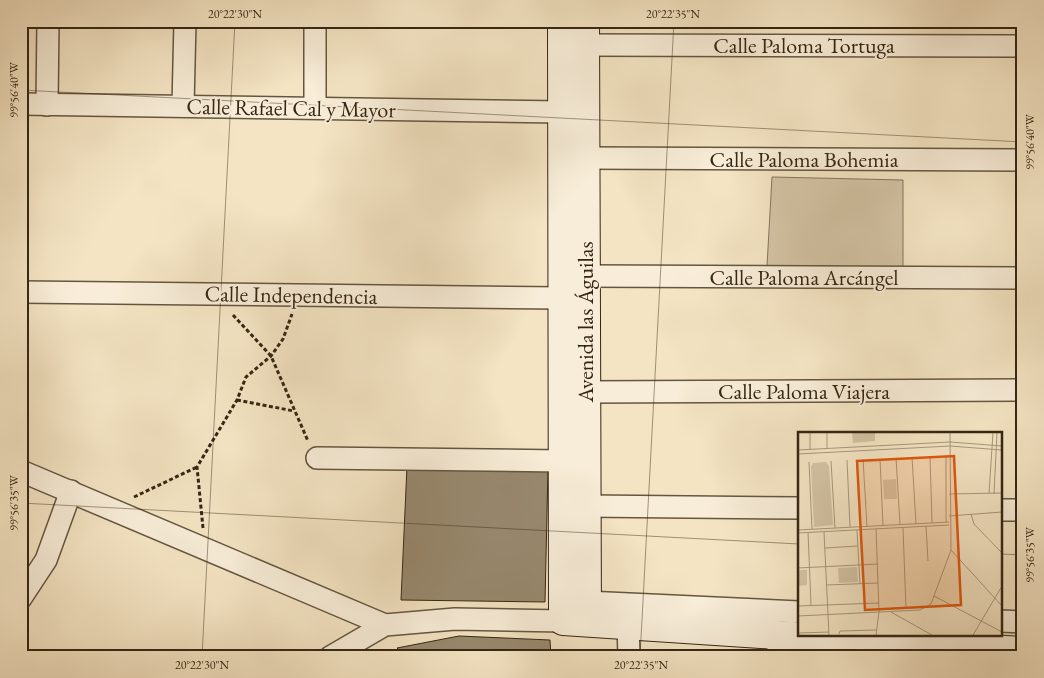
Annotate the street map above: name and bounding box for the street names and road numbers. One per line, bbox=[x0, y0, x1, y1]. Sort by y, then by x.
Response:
street label: Calle Paloma Tortuga bbox=[713, 31, 895, 60]
street label: Calle Rafael Cal y Mayor bbox=[186, 92, 397, 124]
street label: Calle Paloma Bohemia bbox=[710, 145, 899, 174]
street label: Avenida las Águilas bbox=[571, 241, 600, 404]
street label: Calle Paloma Arcángel bbox=[709, 263, 899, 292]
street label: Calle Independencia bbox=[204, 279, 378, 311]
street label: Calle Paloma Viajera bbox=[718, 377, 890, 406]

